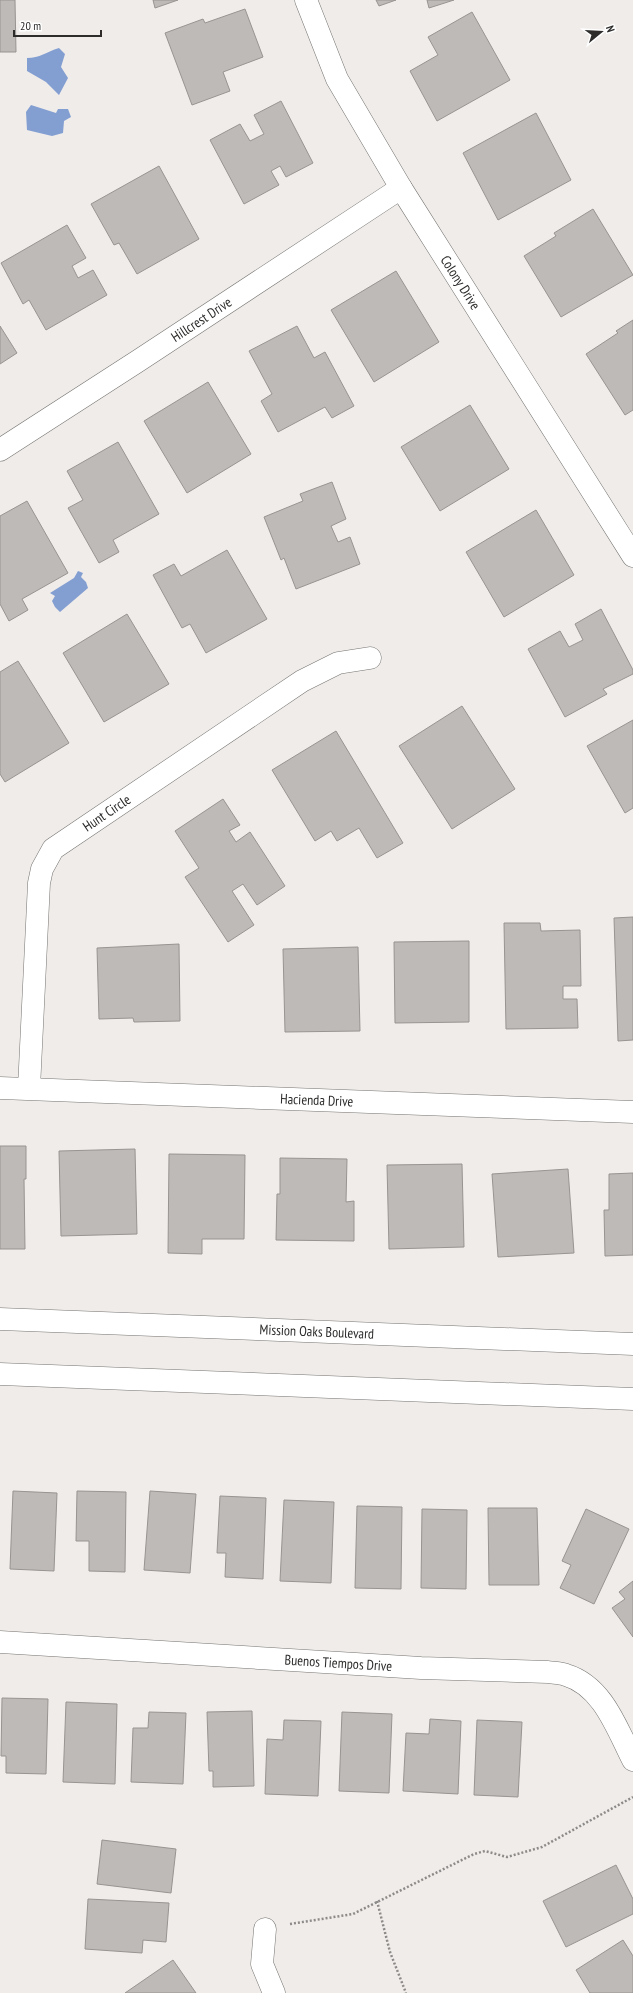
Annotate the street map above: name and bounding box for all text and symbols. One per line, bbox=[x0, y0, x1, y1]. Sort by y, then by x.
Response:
scale bar bbox=[14, 12, 101, 38]
north arrow bbox=[581, 12, 621, 52]
text: 20 m bbox=[20, 18, 41, 33]
text: N bbox=[603, 24, 618, 34]
street label: Colony Drive bbox=[437, 252, 485, 313]
street label: Hillcrest Drive bbox=[168, 293, 235, 346]
street label: Hunt Circle bbox=[79, 790, 134, 835]
street label: Hacienda Drive bbox=[280, 1090, 354, 1110]
street label: Mission Oaks Boulevard bbox=[259, 1320, 374, 1343]
street label: Buenos Tiempos Drive bbox=[284, 1651, 393, 1675]

